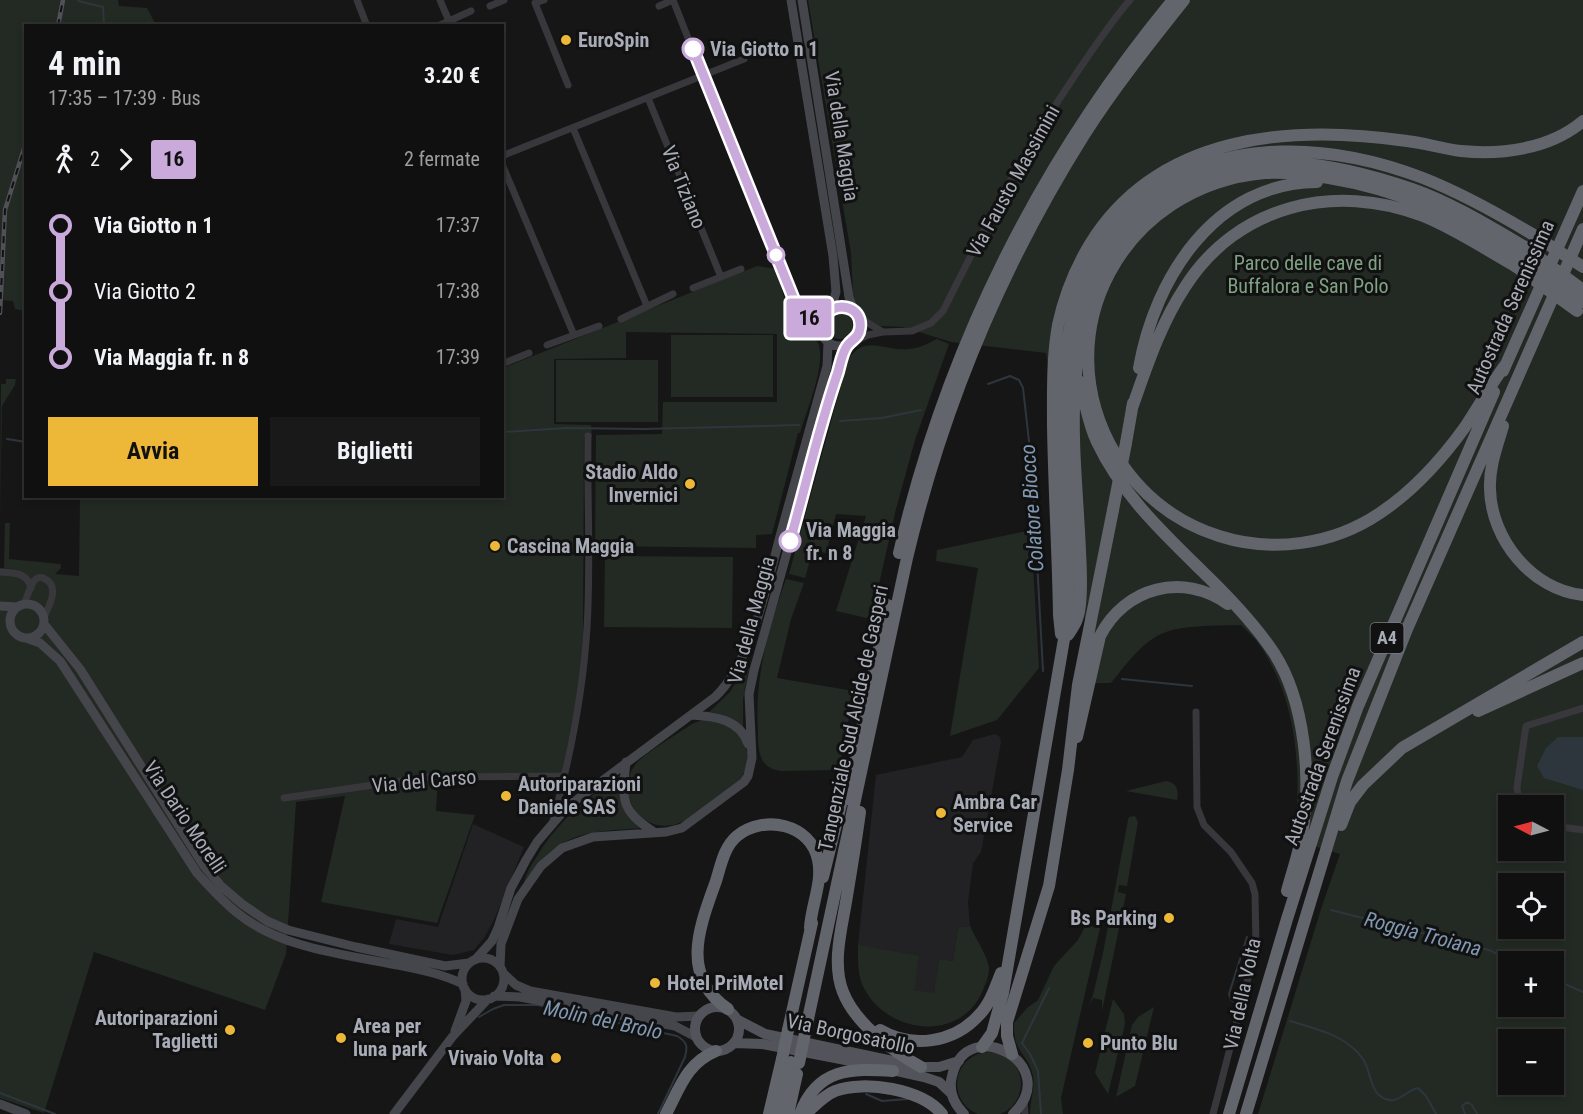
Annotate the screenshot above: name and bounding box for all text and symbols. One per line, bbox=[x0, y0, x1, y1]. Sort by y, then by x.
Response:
place label: EuroSpin bbox=[578, 28, 649, 52]
marker: EuroSpin bbox=[559, 33, 573, 47]
place label: Via Giotto n 1 bbox=[710, 37, 818, 61]
marker: Via Giotto n 1 bbox=[682, 38, 704, 60]
text: 4 min bbox=[48, 44, 121, 83]
text: 3.20 € bbox=[424, 63, 480, 88]
street label: Via della Maggia bbox=[820, 69, 864, 203]
text: 17:35 – 17:39 · Bus bbox=[48, 86, 201, 110]
street label: Via Fausto Massimini bbox=[961, 101, 1065, 261]
street label: Via Tiziano bbox=[657, 142, 711, 232]
icon: walk bbox=[48, 143, 81, 176]
icon: forward bbox=[109, 143, 142, 176]
text: 2 bbox=[90, 147, 100, 171]
text: 16 bbox=[163, 147, 184, 171]
text: 2 fermate bbox=[404, 147, 480, 171]
text: Via Giotto n 1 bbox=[94, 213, 213, 238]
text: 17:37 bbox=[436, 213, 480, 237]
street label: Autostrada Serenissima bbox=[1461, 216, 1559, 398]
unlabelled marker bbox=[767, 246, 785, 264]
park label: Parco delle cave di Buffalora e San Polo bbox=[1227, 251, 1389, 298]
text: Via Giotto 2 bbox=[94, 279, 196, 304]
text: 17:38 bbox=[436, 279, 480, 303]
line badge: 16 bbox=[782, 298, 836, 338]
text: 16 bbox=[798, 306, 820, 330]
text: Via Maggia fr. n 8 bbox=[94, 345, 249, 370]
text: 17:39 bbox=[436, 345, 480, 369]
button: Avvia bbox=[48, 417, 258, 486]
button: Biglietti bbox=[270, 417, 480, 486]
water label: Colatore Biocco bbox=[1016, 443, 1048, 573]
place label: Stadio Aldo Invernici bbox=[585, 460, 678, 507]
marker: Stadio Aldo Invernici bbox=[683, 477, 697, 491]
place label: Via Maggia fr. n 8 bbox=[806, 518, 896, 565]
marker: Via Maggia fr. n 8 bbox=[779, 530, 801, 552]
place label: Cascina Maggia bbox=[507, 534, 634, 558]
marker: Cascina Maggia bbox=[488, 539, 502, 553]
street label: Via della Maggia bbox=[722, 554, 780, 686]
street label: Tangenziale Sud Alcide de Gasperi bbox=[813, 583, 893, 853]
road number: A4 bbox=[1370, 623, 1404, 653]
street label: Autostrada Serenissima bbox=[1279, 664, 1365, 848]
street label: Via Dario Morelli bbox=[139, 756, 231, 878]
street label: Via del Carso bbox=[371, 764, 477, 798]
place label: Autoriparazioni Daniele SAS bbox=[518, 772, 641, 819]
marker: Autoriparazioni Daniele SAS bbox=[499, 789, 513, 803]
place label: Ambra Car Service bbox=[953, 790, 1037, 837]
north arrow bbox=[1498, 795, 1564, 861]
map controls bbox=[1498, 795, 1564, 1095]
marker: Ambra Car Service bbox=[934, 806, 948, 820]
button: locate bbox=[1498, 873, 1564, 939]
place label: Bs Parking bbox=[1070, 906, 1157, 930]
water label: Roggia Troiana bbox=[1362, 907, 1484, 961]
marker: Bs Parking bbox=[1162, 911, 1176, 925]
street label: Via della Volta bbox=[1218, 936, 1266, 1052]
button: + bbox=[1498, 951, 1564, 1017]
place label: Hotel PriMotel bbox=[667, 971, 783, 995]
marker: Hotel PriMotel bbox=[648, 976, 662, 990]
water label: Molin del Brolo bbox=[541, 996, 665, 1044]
place label: Autoriparazioni Taglietti bbox=[95, 1006, 218, 1053]
street label: Via Borgosatollo bbox=[785, 1009, 917, 1059]
place label: Area per luna park bbox=[353, 1014, 428, 1061]
marker: Autoriparazioni Taglietti bbox=[223, 1023, 237, 1037]
button: − bbox=[1498, 1029, 1564, 1095]
marker: Area per luna park bbox=[334, 1031, 348, 1045]
place label: Punto Blu bbox=[1100, 1031, 1178, 1055]
marker: Punto Blu bbox=[1081, 1036, 1095, 1050]
place label: Vivaio Volta bbox=[448, 1046, 544, 1070]
marker: Vivaio Volta bbox=[549, 1051, 563, 1065]

